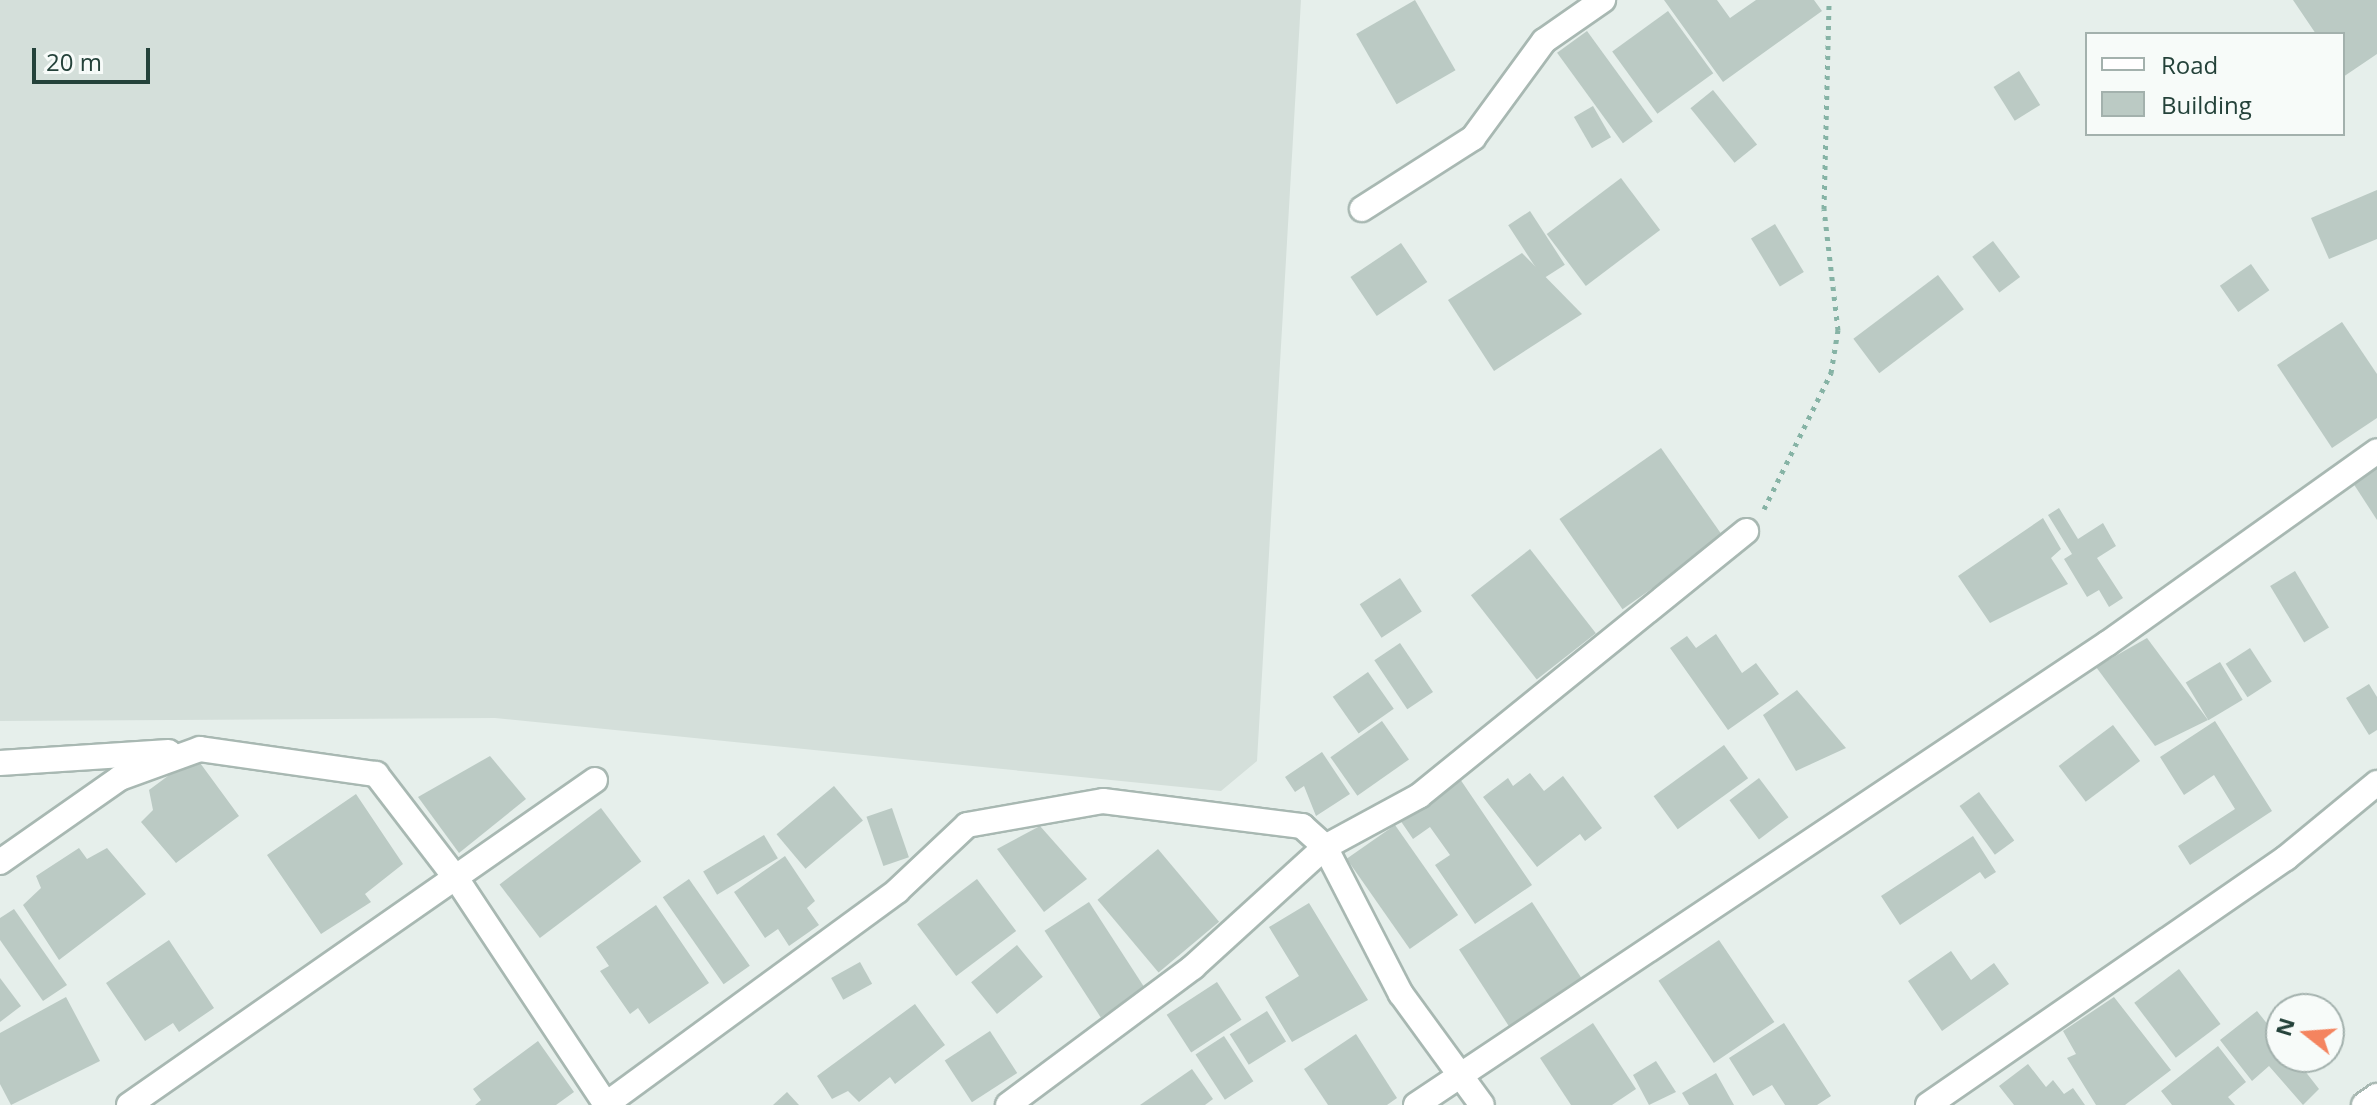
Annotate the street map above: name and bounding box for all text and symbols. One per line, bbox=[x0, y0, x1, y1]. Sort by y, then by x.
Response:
scale bar bbox=[36, 32, 154, 82]
legend bbox=[2085, 32, 2345, 136]
text: 20 m bbox=[46, 45, 102, 78]
text: Road bbox=[2161, 48, 2218, 81]
text: Building bbox=[2161, 88, 2252, 121]
north arrow bbox=[2265, 993, 2345, 1073]
text: N bbox=[2267, 1014, 2301, 1040]

